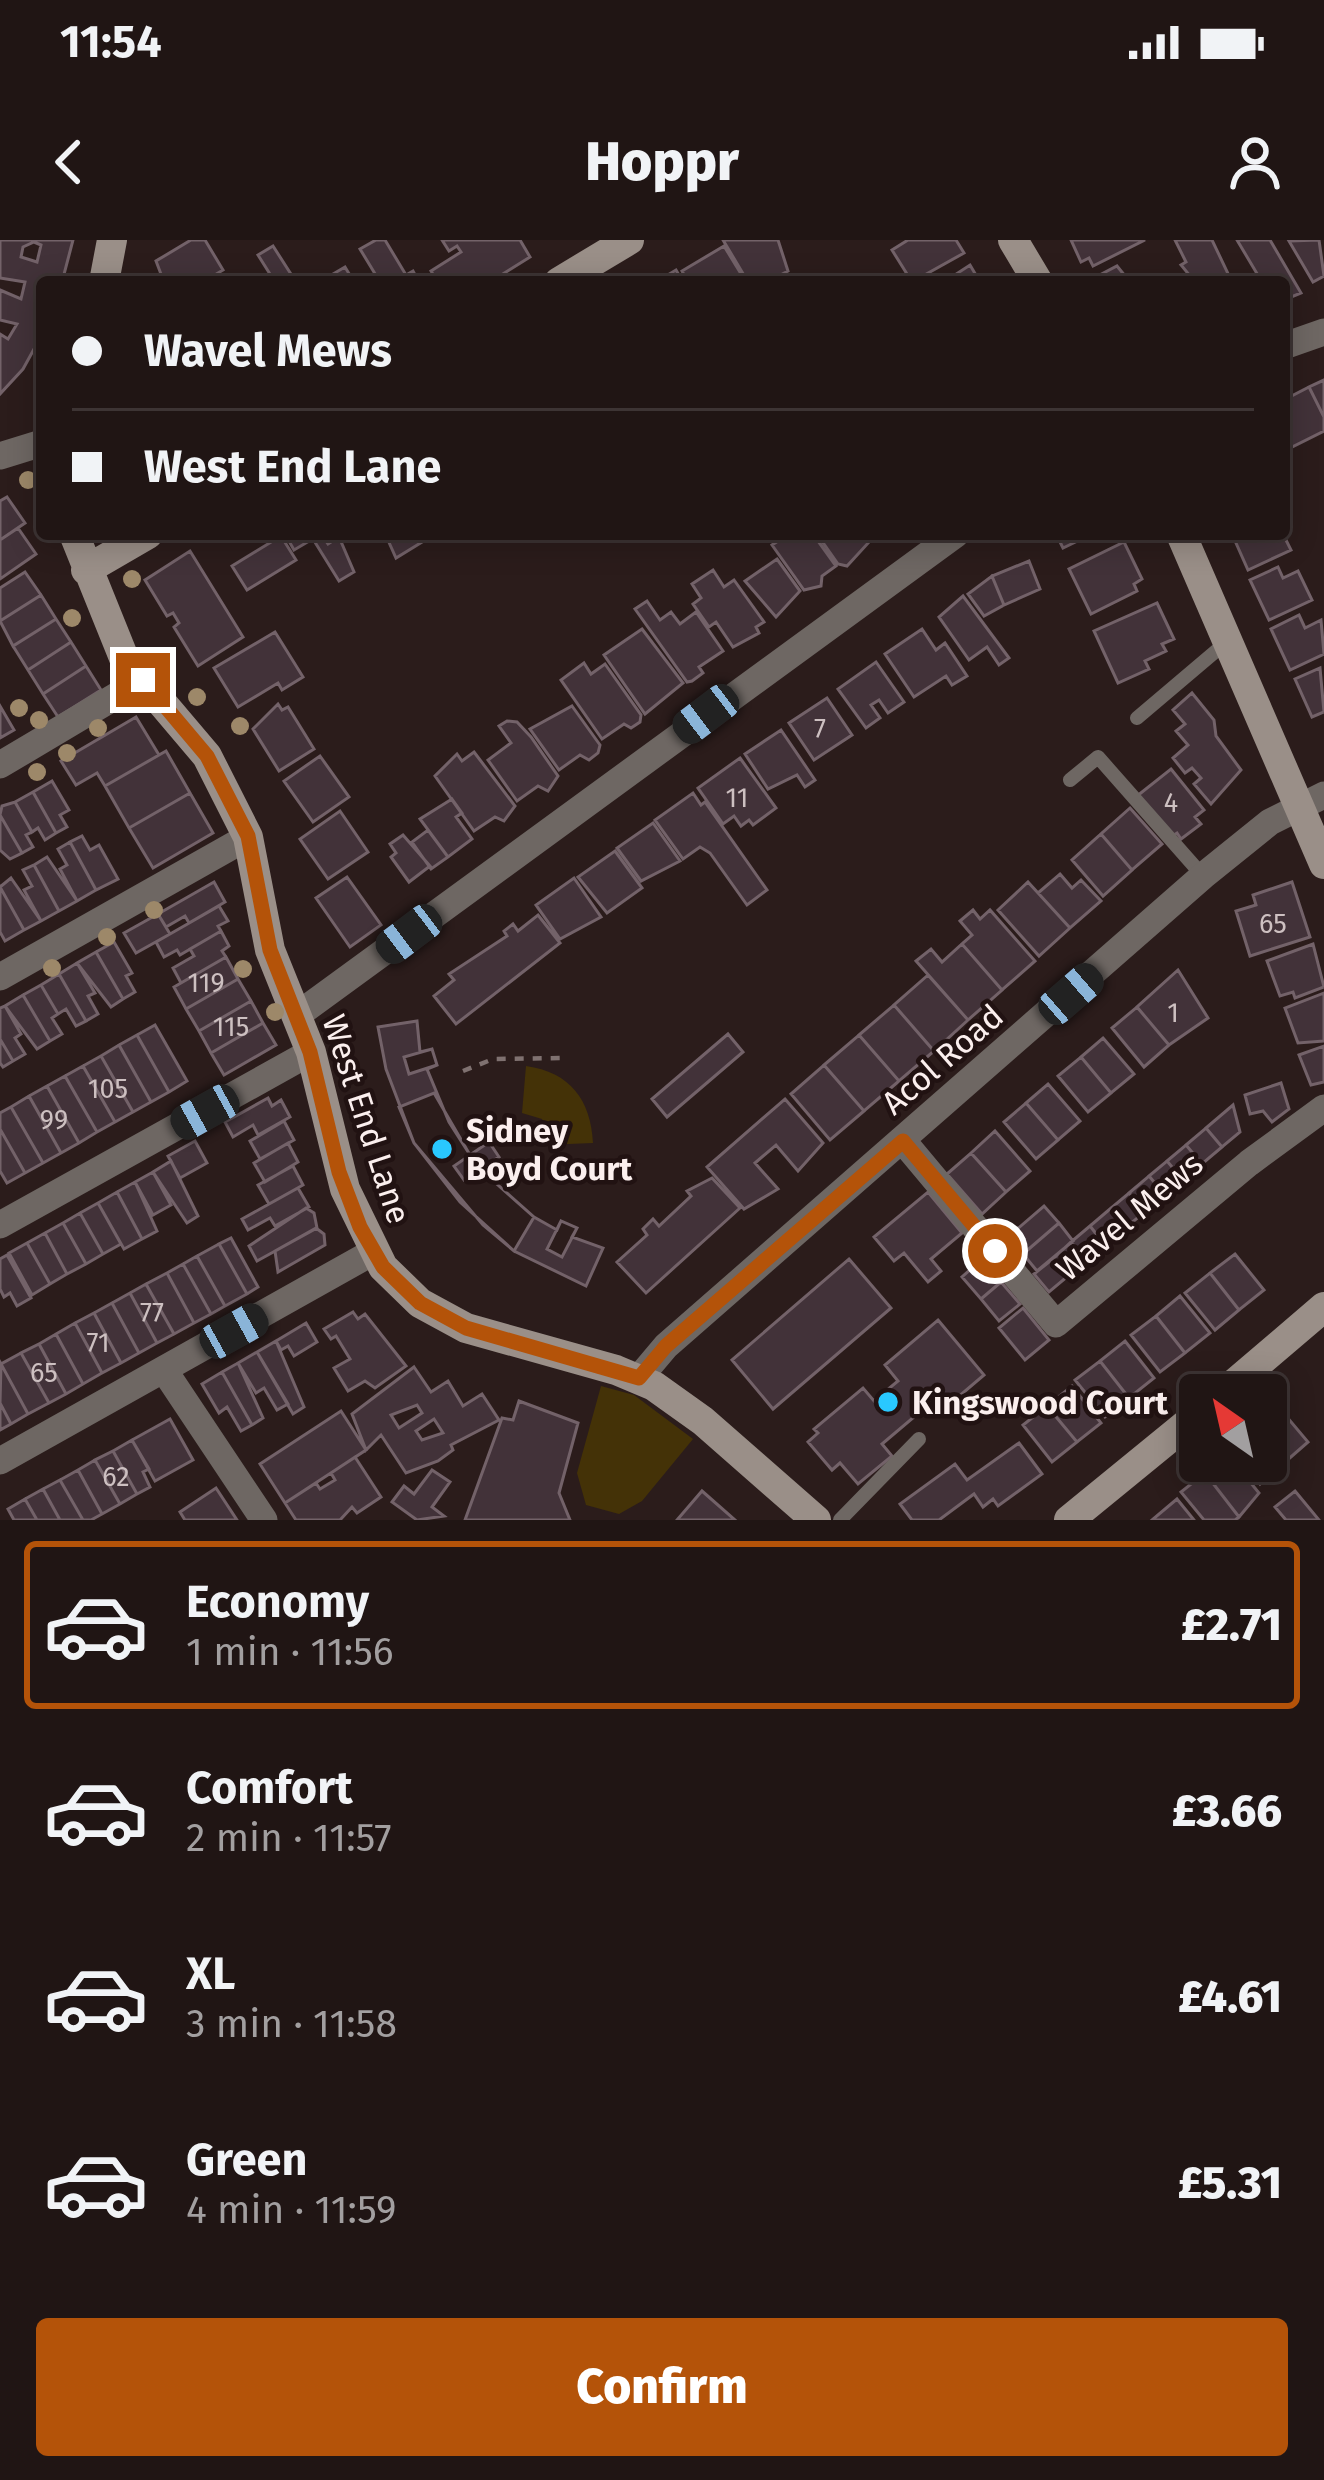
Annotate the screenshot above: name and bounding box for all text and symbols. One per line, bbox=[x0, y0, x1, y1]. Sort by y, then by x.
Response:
text: 11:54 bbox=[60, 15, 162, 69]
icon: back bbox=[36, 129, 102, 195]
icon: person bbox=[1222, 129, 1288, 195]
text: Hoppr bbox=[585, 130, 739, 194]
text: Wavel Mews bbox=[144, 324, 392, 378]
text: West End Lane bbox=[144, 440, 441, 494]
route end bbox=[116, 653, 170, 707]
car bbox=[666, 678, 746, 750]
house number: 7 bbox=[814, 713, 826, 745]
house number: 11 bbox=[725, 782, 749, 814]
house number: 4 bbox=[1164, 787, 1178, 819]
car bbox=[369, 898, 449, 970]
house number: 65 bbox=[1259, 908, 1287, 940]
car bbox=[1032, 957, 1110, 1031]
house number: 119 bbox=[187, 967, 225, 999]
street label: Acol Road bbox=[874, 996, 1012, 1123]
house number: 1 bbox=[1167, 997, 1179, 1029]
street label: West End Lane bbox=[313, 1010, 419, 1229]
house number: 115 bbox=[213, 1011, 249, 1043]
house number: 105 bbox=[88, 1073, 128, 1105]
car bbox=[165, 1079, 245, 1145]
house number: 99 bbox=[40, 1104, 68, 1136]
place label: Sidney Boyd Court bbox=[466, 1111, 634, 1189]
marker: Sidney Boyd Court bbox=[429, 1136, 455, 1162]
street label: Wavel Mews bbox=[1048, 1144, 1211, 1290]
route start bbox=[968, 1224, 1022, 1278]
house number: 77 bbox=[140, 1297, 164, 1329]
car bbox=[194, 1298, 274, 1364]
house number: 71 bbox=[86, 1327, 110, 1359]
house number: 65 bbox=[30, 1357, 58, 1389]
north arrow bbox=[1179, 1374, 1287, 1482]
map controls bbox=[1179, 1374, 1287, 1482]
place label: Kingswood Court bbox=[912, 1383, 1169, 1423]
marker: Kingswood Court bbox=[875, 1389, 901, 1415]
house number: 62 bbox=[102, 1461, 130, 1493]
icon: car bbox=[42, 1571, 150, 1679]
text: Economy bbox=[186, 1575, 369, 1629]
text: £2.71 bbox=[1181, 1598, 1282, 1652]
text: 1 min · 11:56 bbox=[186, 1629, 394, 1675]
icon: car bbox=[42, 1757, 150, 1865]
text: Comfort bbox=[186, 1761, 353, 1815]
text: £3.66 bbox=[1172, 1784, 1282, 1838]
text: 2 min · 11:57 bbox=[186, 1815, 392, 1861]
icon: car bbox=[42, 1943, 150, 2051]
text: XL bbox=[186, 1947, 235, 2001]
text: £4.61 bbox=[1178, 1970, 1282, 2024]
text: 3 min · 11:58 bbox=[186, 2001, 397, 2047]
icon: car bbox=[42, 2129, 150, 2237]
text: Green bbox=[186, 2133, 307, 2187]
text: £5.31 bbox=[1178, 2156, 1282, 2210]
text: 4 min · 11:59 bbox=[186, 2187, 397, 2233]
button: Confirm bbox=[36, 2318, 1288, 2456]

